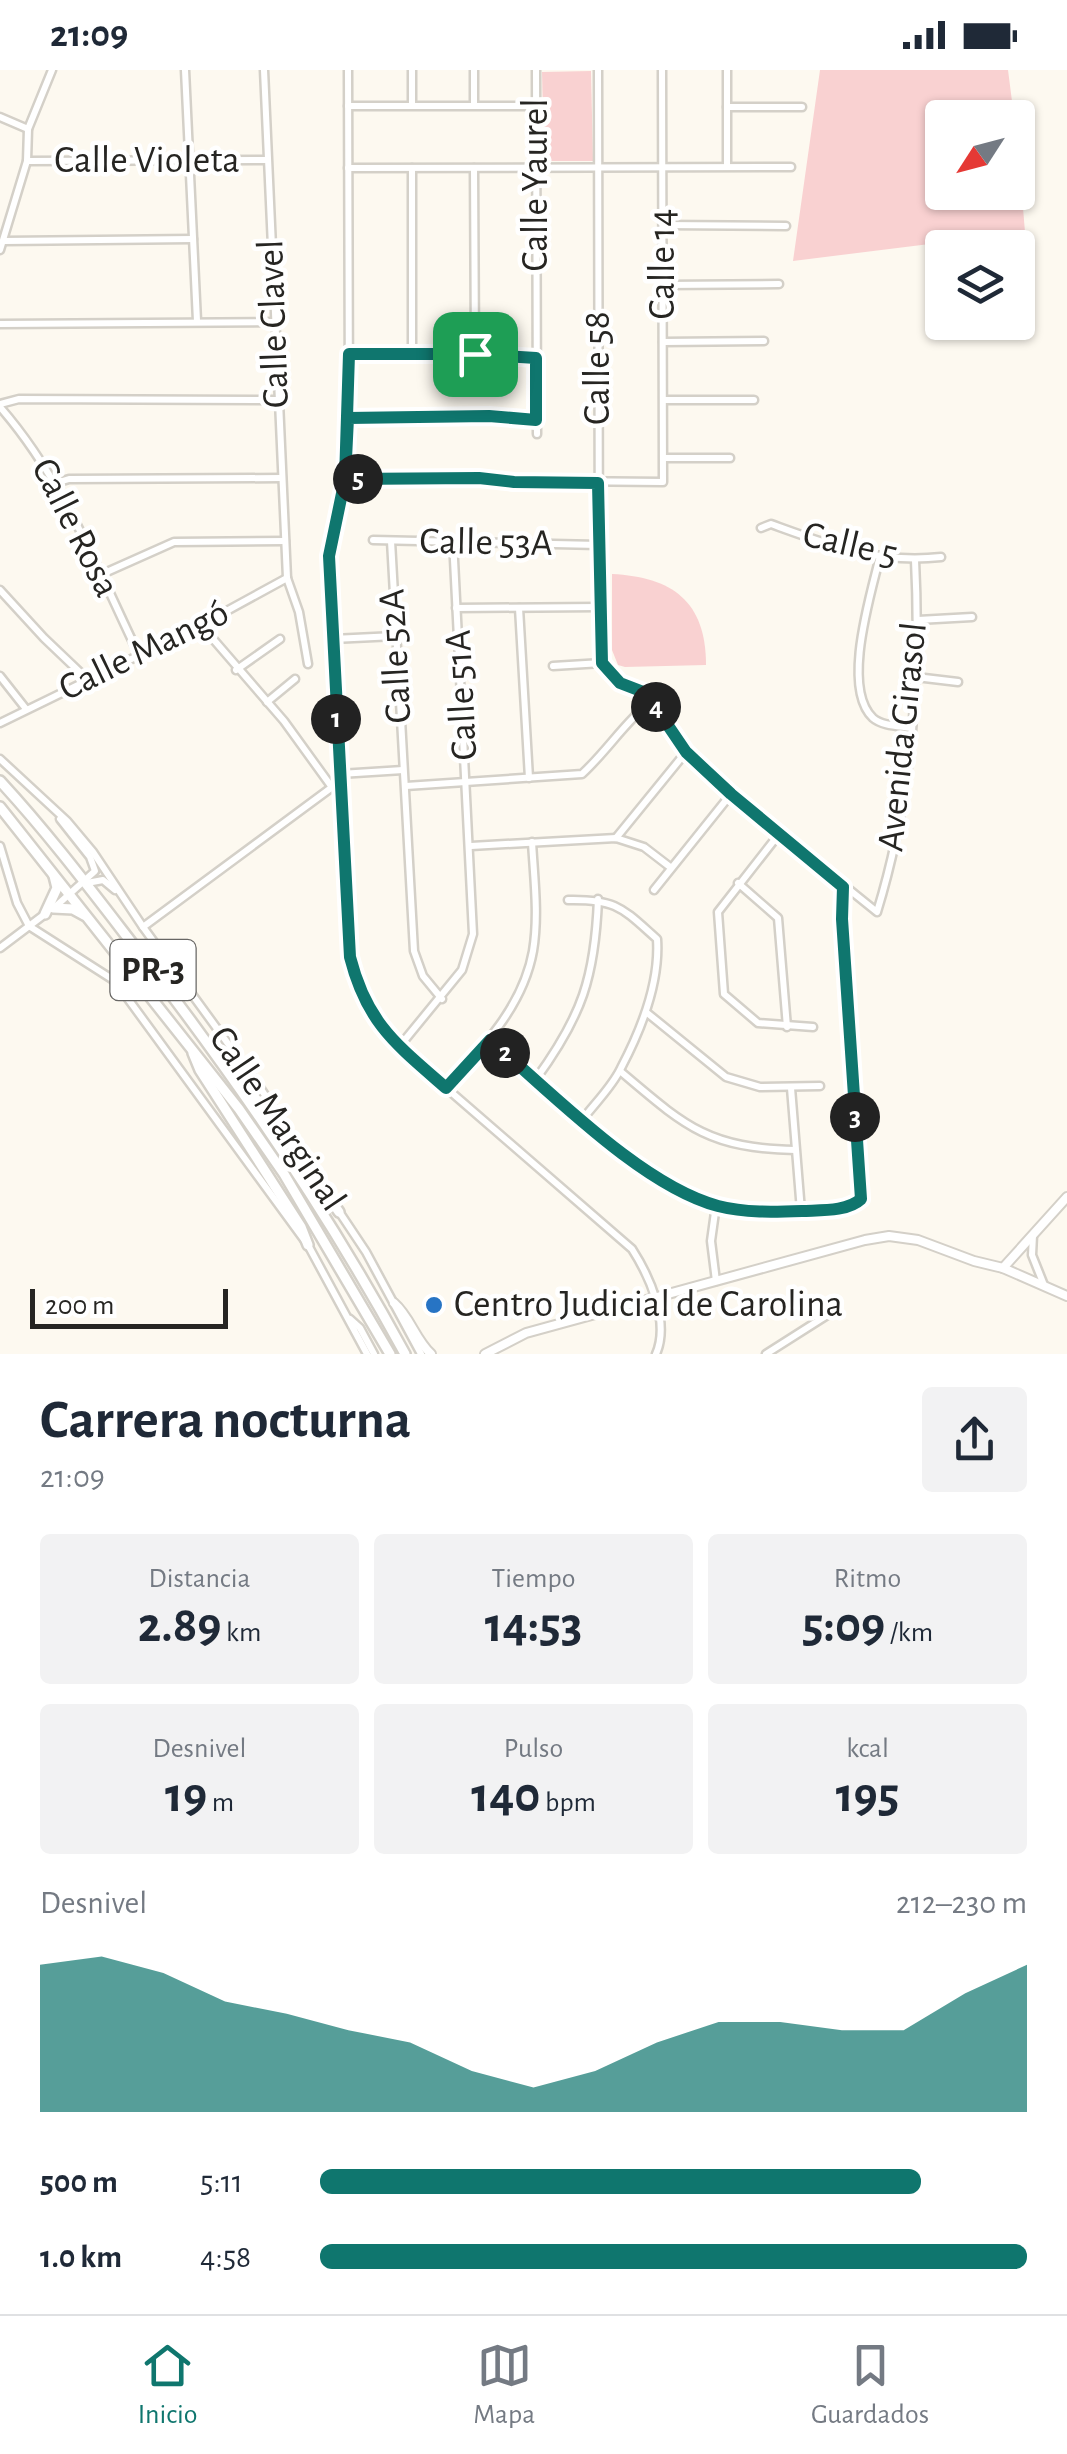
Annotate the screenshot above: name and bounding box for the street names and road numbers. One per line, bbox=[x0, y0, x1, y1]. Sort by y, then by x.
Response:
street label: Calle Yaurel bbox=[517, 98, 555, 272]
street label: Calle Violeta bbox=[54, 142, 240, 180]
street label: Calle 14 bbox=[644, 208, 682, 320]
street label: Calle Clavel bbox=[252, 239, 296, 409]
street label: Calle 58 bbox=[579, 311, 617, 425]
street label: Calle Rosa bbox=[24, 453, 126, 603]
street label: Calle 5 bbox=[799, 516, 901, 574]
street label: Calle 53A bbox=[419, 523, 553, 563]
street label: Calle 52A bbox=[373, 588, 419, 724]
street label: Calle Mangó bbox=[53, 594, 235, 708]
street label: Avenida Girasol bbox=[872, 621, 934, 853]
street label: Calle 51A bbox=[440, 629, 484, 761]
road number: PR-3 bbox=[110, 940, 196, 1000]
street label: Calle Marginal bbox=[202, 1020, 352, 1218]

